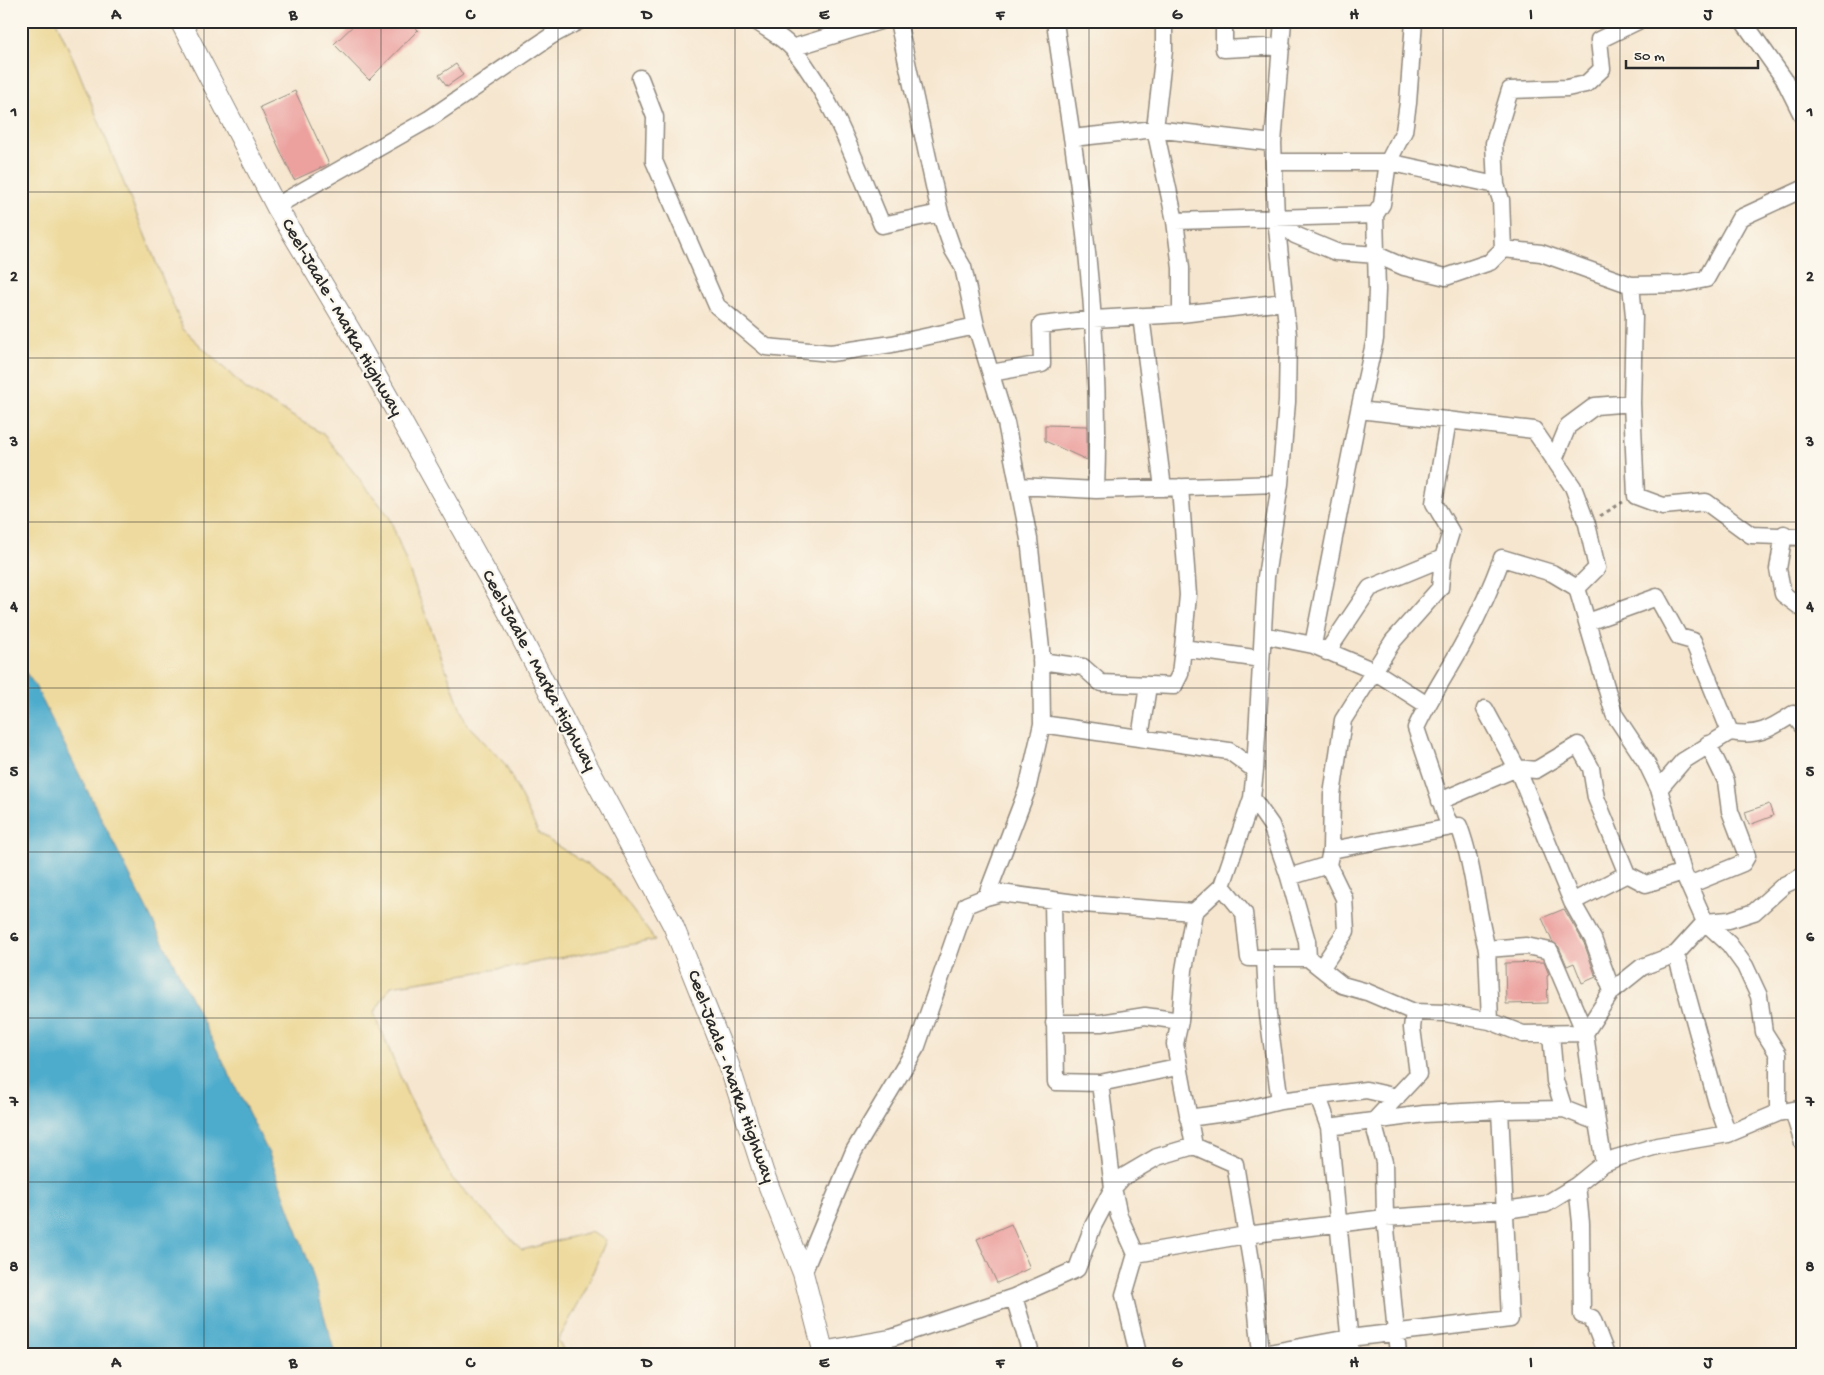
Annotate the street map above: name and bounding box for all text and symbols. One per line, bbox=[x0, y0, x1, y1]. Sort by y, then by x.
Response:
text: A bbox=[110, 7, 122, 26]
text: B bbox=[288, 7, 298, 26]
text: C bbox=[465, 7, 476, 26]
text: D bbox=[640, 7, 653, 26]
text: E bbox=[819, 7, 830, 26]
text: F bbox=[995, 7, 1006, 26]
text: G bbox=[1172, 7, 1183, 26]
text: H bbox=[1349, 7, 1359, 26]
text: I bbox=[1529, 7, 1533, 26]
text: J bbox=[1703, 7, 1714, 26]
scale bar bbox=[1626, 38, 1759, 70]
text: 50 m bbox=[1634, 48, 1665, 66]
text: 1 bbox=[10, 104, 17, 123]
text: 1 bbox=[1806, 104, 1813, 123]
street label: Ceel-Jaale - Marka Highway bbox=[275, 215, 407, 422]
text: 2 bbox=[10, 269, 18, 288]
text: 2 bbox=[1806, 269, 1814, 288]
text: 3 bbox=[9, 434, 18, 453]
text: 3 bbox=[1805, 434, 1814, 453]
street label: Ceel-Jaale - Marka Highway bbox=[475, 566, 601, 776]
text: 4 bbox=[9, 599, 18, 618]
text: 4 bbox=[1805, 599, 1814, 618]
text: 5 bbox=[10, 764, 19, 783]
text: 5 bbox=[1806, 764, 1815, 783]
text: 6 bbox=[10, 929, 19, 948]
text: 6 bbox=[1806, 929, 1815, 948]
street label: Ceel-Jaale - Marka Highway bbox=[681, 967, 779, 1187]
text: 7 bbox=[9, 1094, 19, 1113]
text: 7 bbox=[1805, 1094, 1815, 1113]
text: 8 bbox=[10, 1259, 19, 1278]
text: 8 bbox=[1806, 1259, 1815, 1278]
text: A bbox=[110, 1355, 122, 1374]
text: B bbox=[288, 1355, 298, 1374]
text: C bbox=[465, 1355, 476, 1374]
text: D bbox=[640, 1355, 653, 1374]
text: E bbox=[819, 1355, 830, 1374]
text: F bbox=[995, 1355, 1006, 1374]
text: G bbox=[1172, 1355, 1183, 1374]
text: H bbox=[1349, 1355, 1359, 1374]
text: I bbox=[1529, 1355, 1533, 1374]
text: J bbox=[1703, 1355, 1714, 1374]

